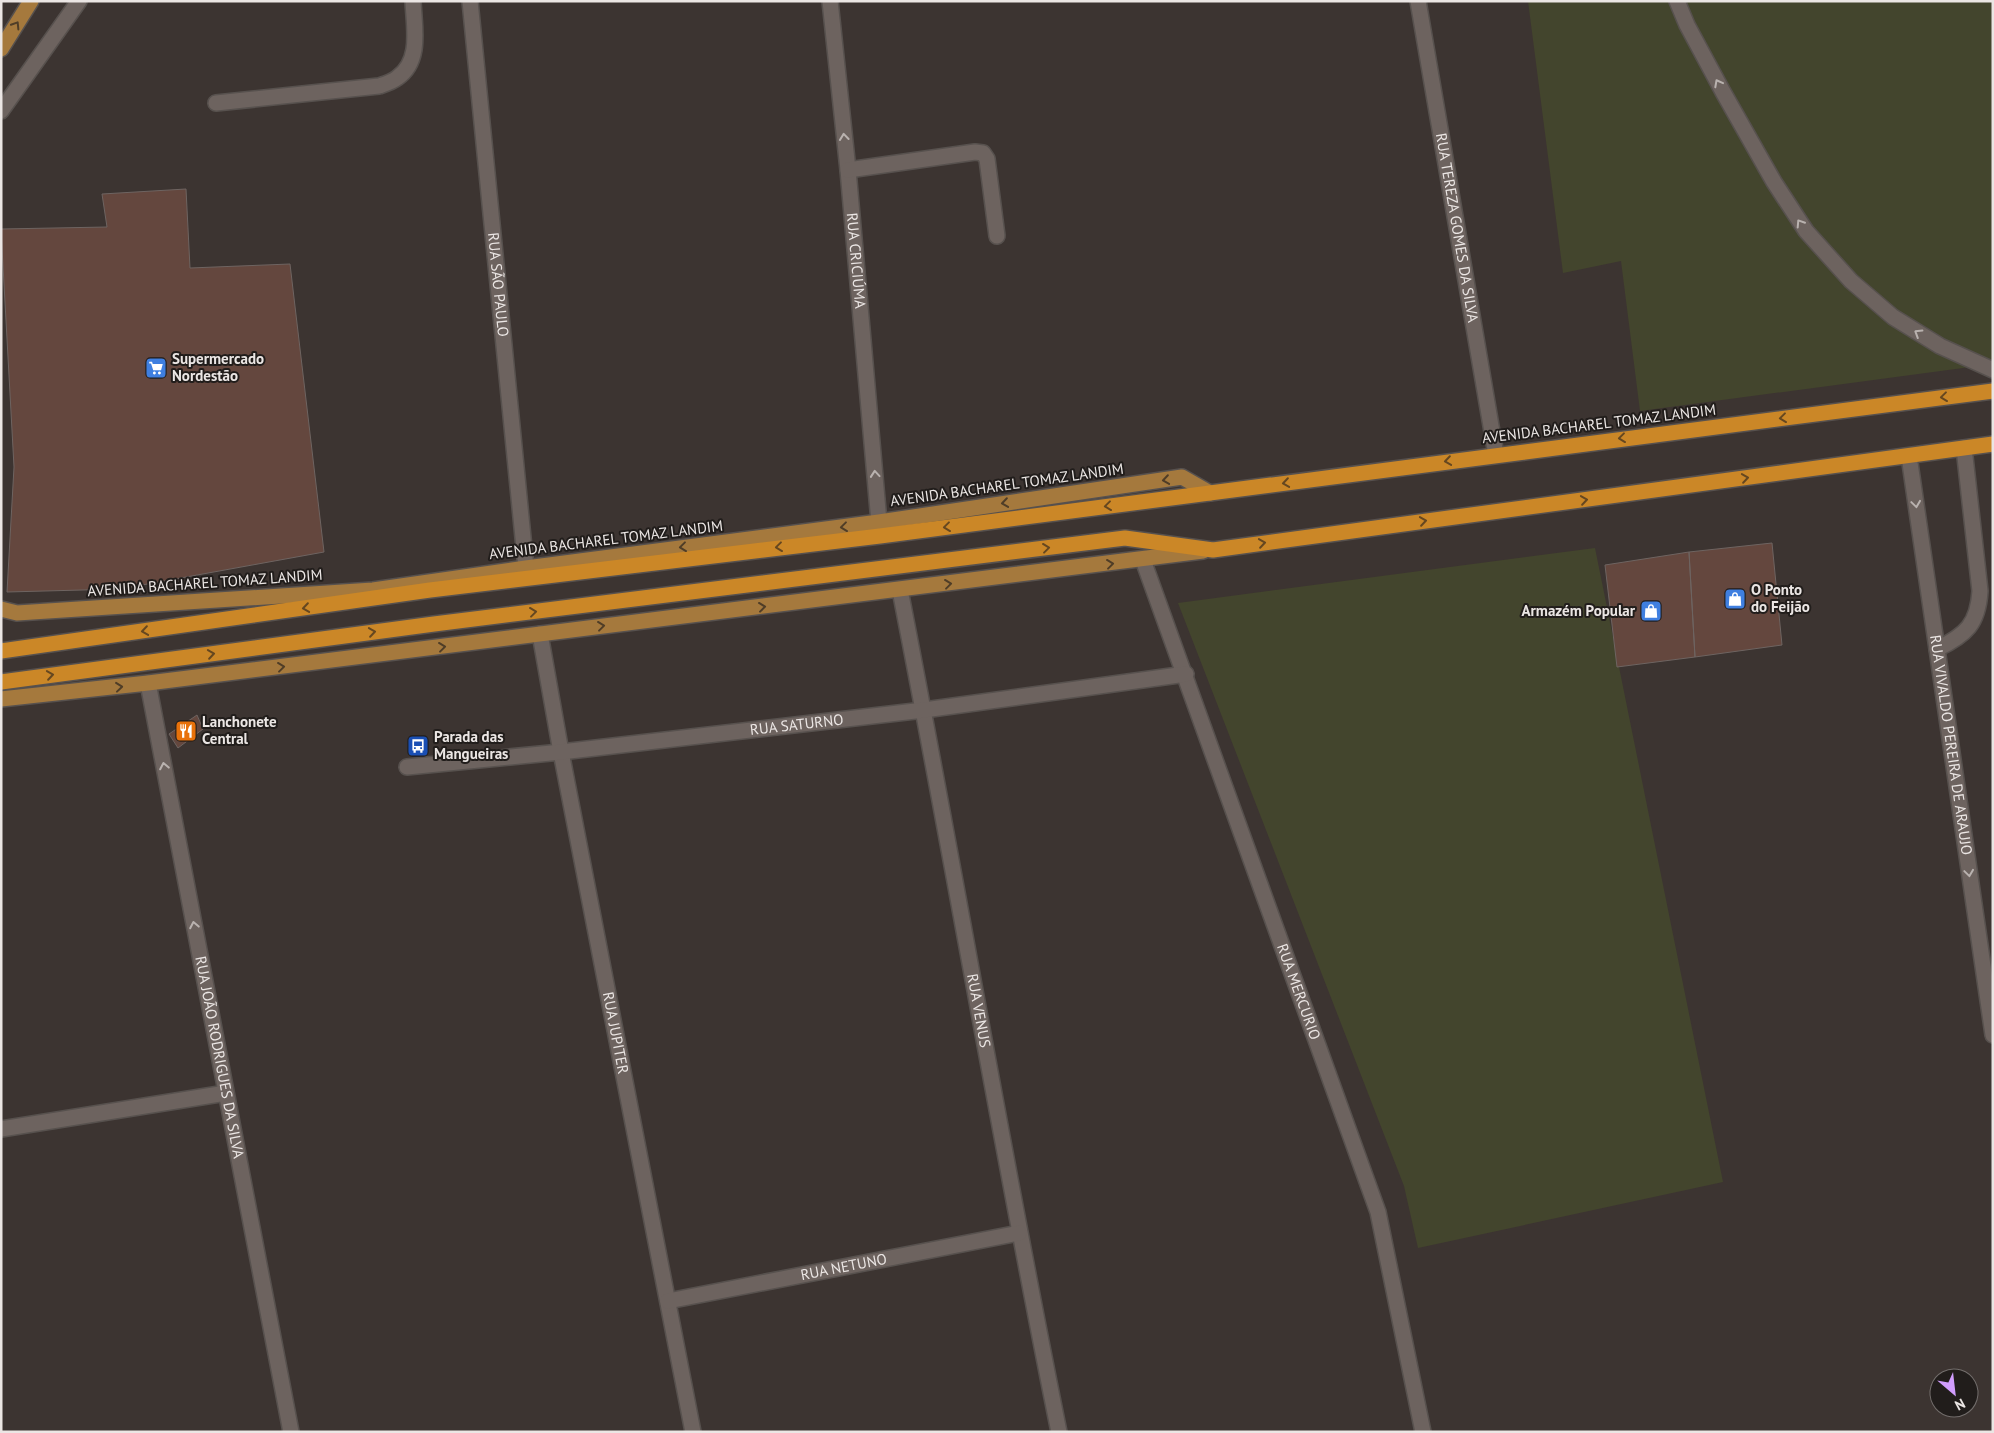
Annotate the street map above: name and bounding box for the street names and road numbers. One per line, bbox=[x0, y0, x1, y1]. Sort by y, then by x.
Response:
street label: RUA TEREZA GOMES DA SILVA bbox=[1432, 131, 1483, 324]
street label: RUA CRICIÚMA bbox=[843, 212, 870, 310]
street label: RUA SÃO PAULO bbox=[484, 232, 513, 338]
street label: AVENIDA BACHAREL TOMAZ LANDIM bbox=[1481, 400, 1717, 447]
street label: AVENIDA BACHAREL TOMAZ LANDIM bbox=[889, 459, 1125, 510]
street label: AVENIDA BACHAREL TOMAZ LANDIM bbox=[488, 516, 724, 563]
street label: AVENIDA BACHAREL TOMAZ LANDIM bbox=[87, 565, 323, 600]
street label: RUA VIVALDO PEREIRA DE ARAUJO bbox=[1926, 634, 1977, 856]
street label: RUA SATURNO bbox=[749, 709, 844, 739]
street label: RUA MERCURIO bbox=[1273, 941, 1325, 1042]
street label: RUA JOÃO RODRIGUES DA SILVA bbox=[191, 955, 249, 1160]
street label: RUA VENUS bbox=[963, 972, 995, 1049]
street label: RUA JUPITER bbox=[599, 990, 633, 1075]
street label: RUA NETUNO bbox=[799, 1249, 888, 1284]

